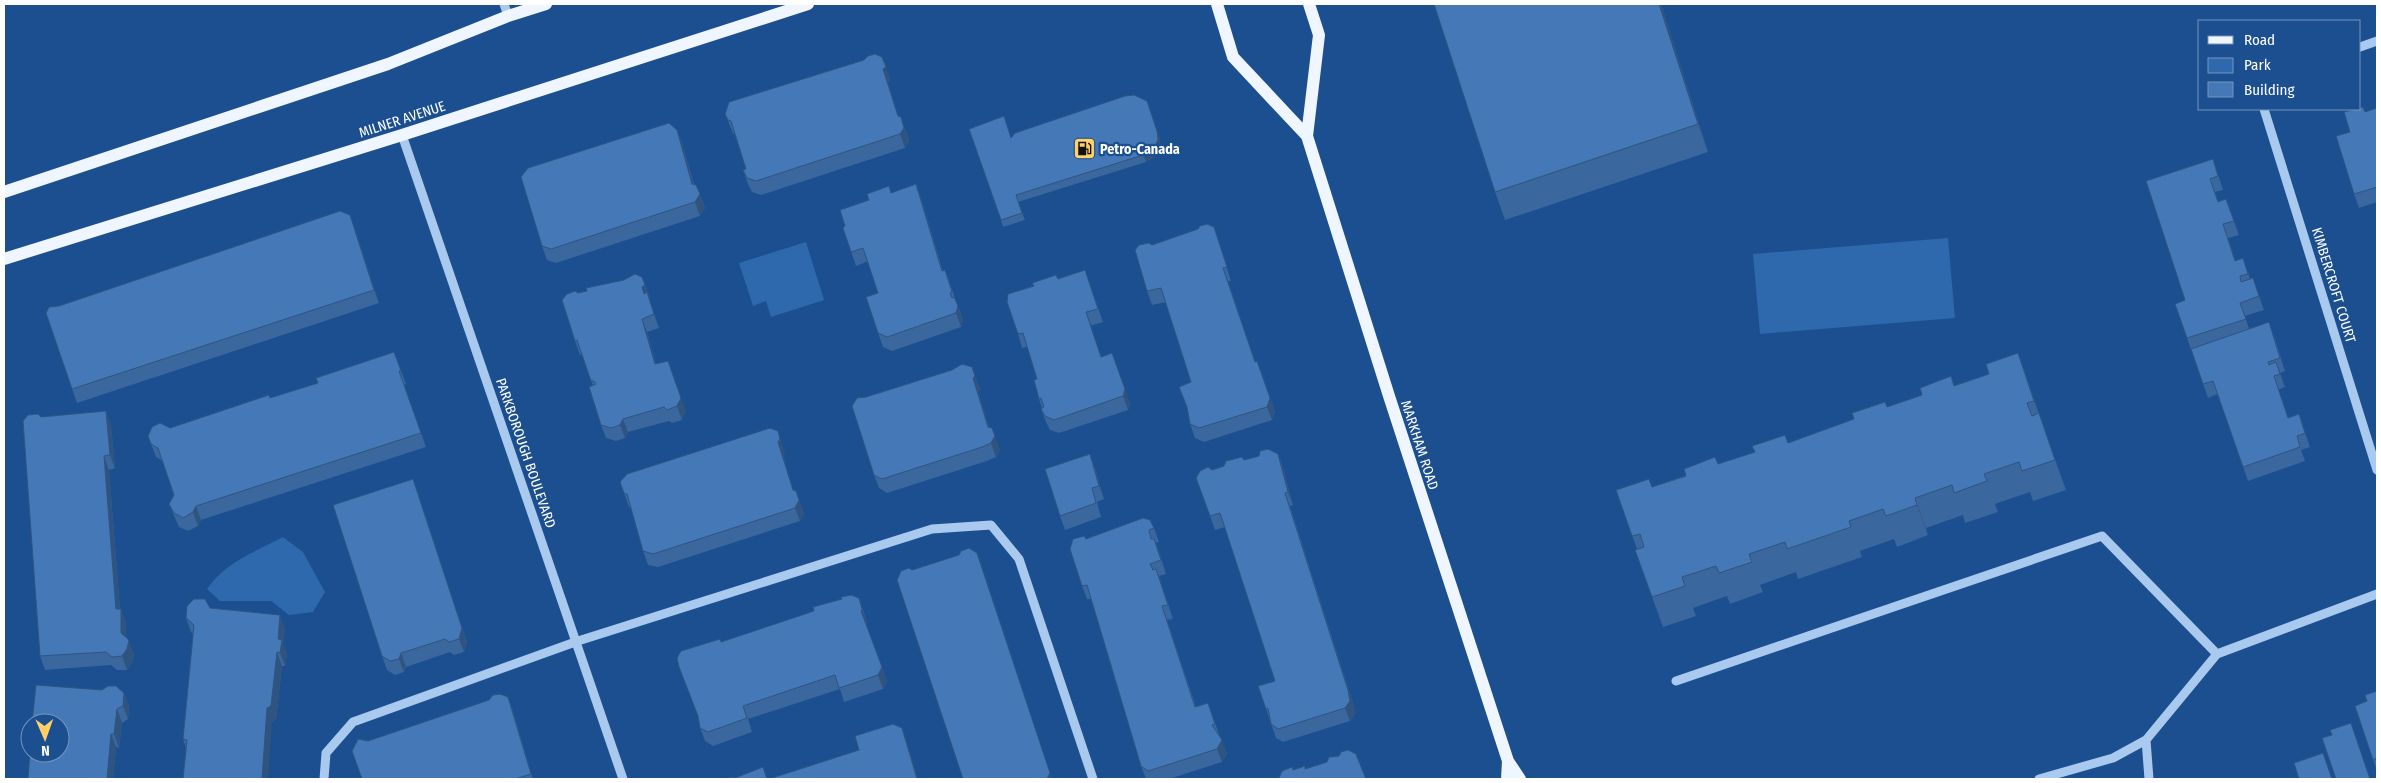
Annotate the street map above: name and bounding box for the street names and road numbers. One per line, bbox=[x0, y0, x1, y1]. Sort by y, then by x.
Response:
street label: MILNER AVENUE bbox=[357, 97, 448, 141]
street label: KIMBERCROFT COURT bbox=[2308, 225, 2359, 345]
street label: PARKBOROUGH BOULEVARD bbox=[492, 376, 559, 530]
street label: MARKHAM ROAD bbox=[1397, 398, 1442, 492]

